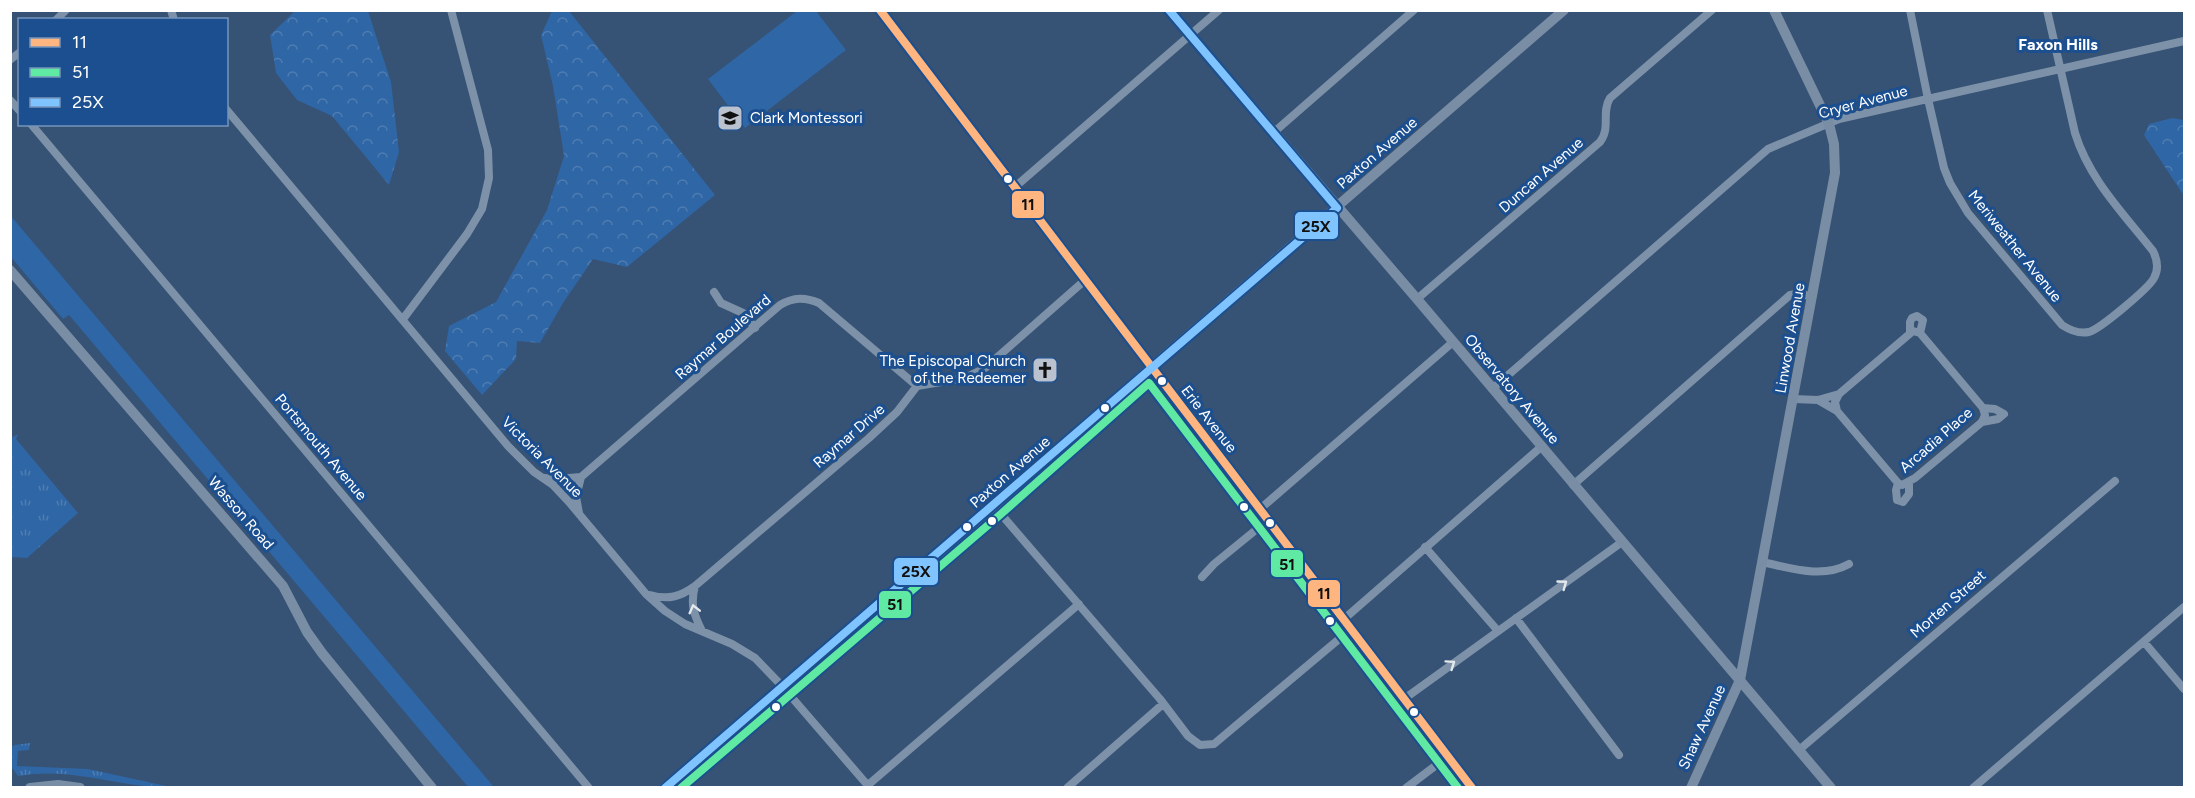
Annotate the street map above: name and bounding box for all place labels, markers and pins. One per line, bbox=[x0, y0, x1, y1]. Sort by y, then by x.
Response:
school or university icon: Clark Montessori bbox=[715, 103, 745, 133]
place label: Clark Montessori bbox=[750, 109, 863, 127]
unlabelled marker bbox=[1002, 173, 1014, 185]
place label: The Episcopal Church of the Redeemer bbox=[880, 352, 1026, 387]
church icon: The Episcopal Church of the Redeemer bbox=[1030, 355, 1060, 385]
unlabelled marker bbox=[1156, 375, 1168, 387]
unlabelled marker bbox=[1099, 402, 1111, 414]
unlabelled marker bbox=[1238, 501, 1250, 513]
unlabelled marker bbox=[986, 515, 998, 527]
unlabelled marker bbox=[1264, 517, 1276, 529]
unlabelled marker bbox=[961, 521, 973, 533]
unlabelled marker bbox=[1324, 615, 1336, 627]
unlabelled marker bbox=[770, 701, 782, 713]
unlabelled marker bbox=[1408, 706, 1420, 718]

